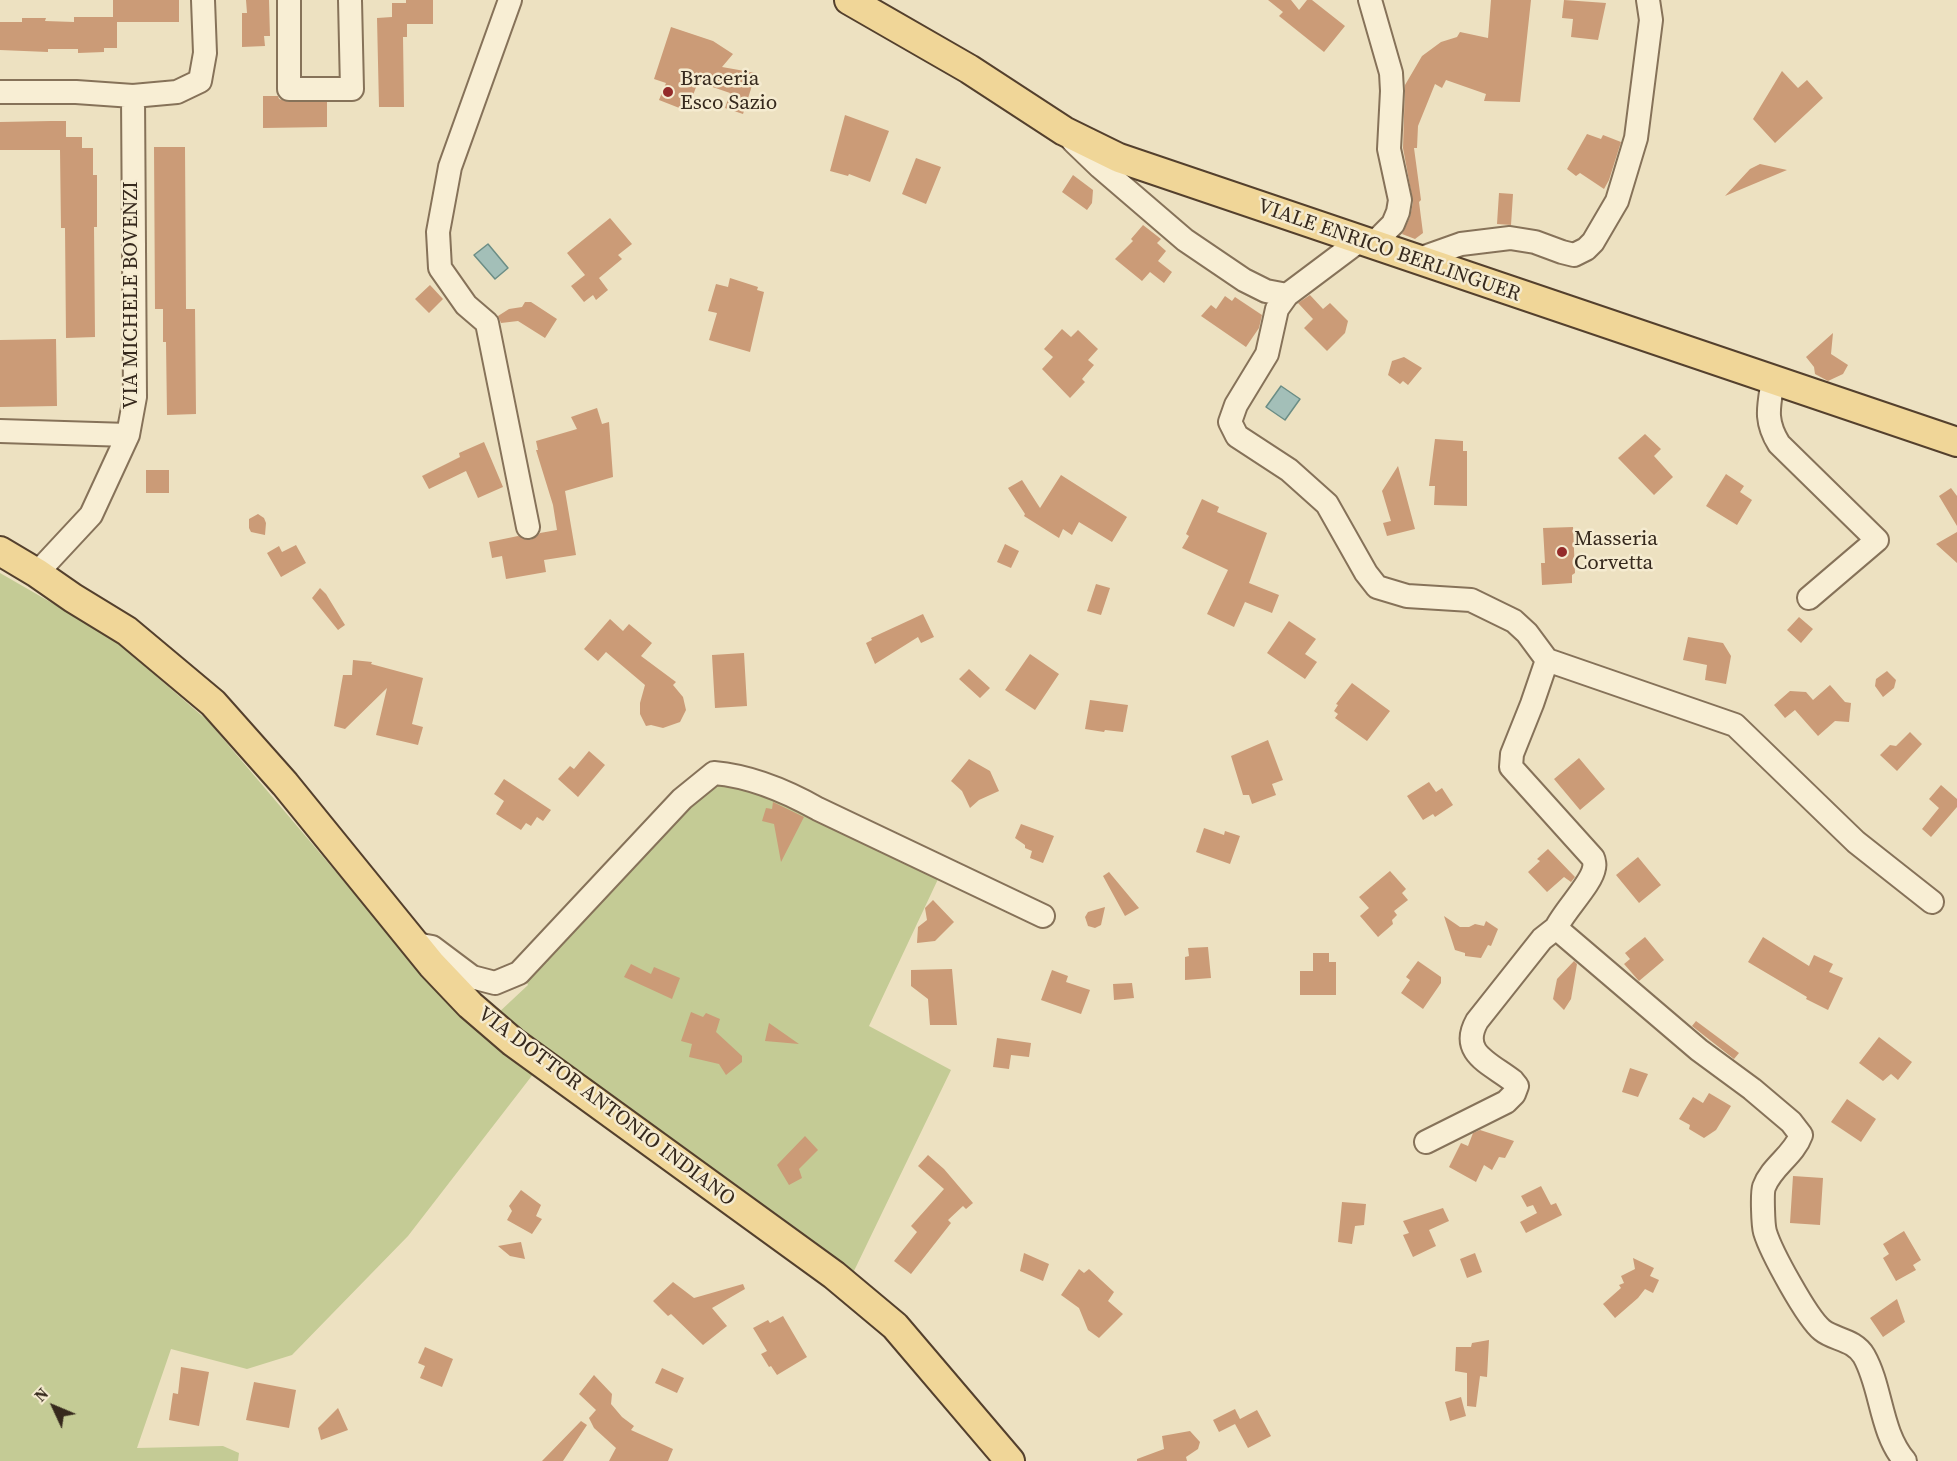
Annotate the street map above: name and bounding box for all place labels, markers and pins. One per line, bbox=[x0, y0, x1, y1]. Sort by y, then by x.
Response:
place label: Braceria Esco Sazio bbox=[680, 67, 777, 117]
marker: Braceria Esco Sazio bbox=[661, 85, 675, 99]
place label: Masseria Corvetta bbox=[1574, 527, 1658, 577]
marker: Masseria Corvetta bbox=[1555, 545, 1569, 559]

